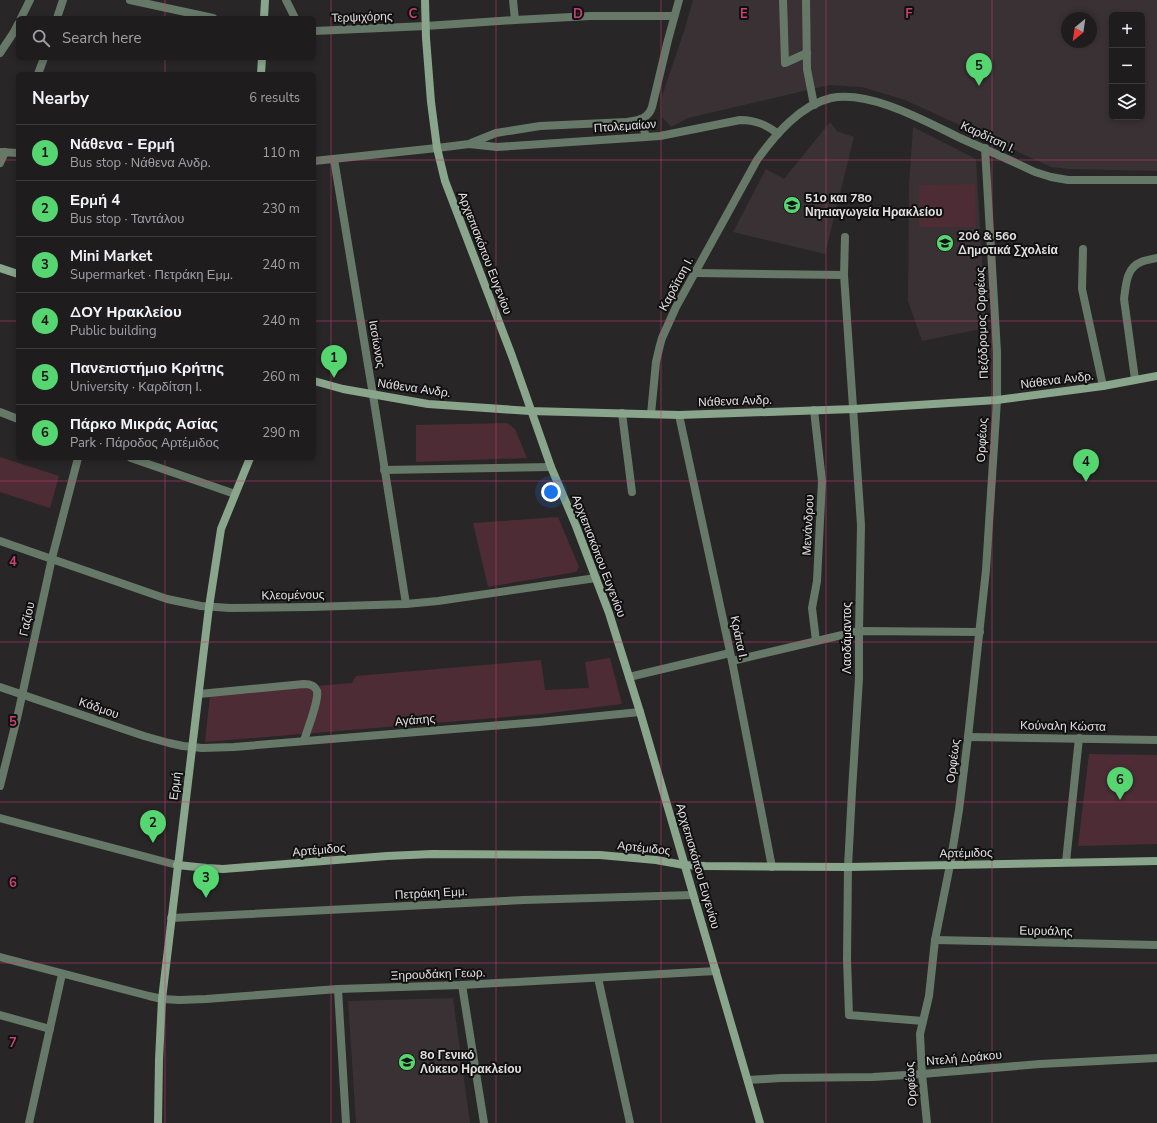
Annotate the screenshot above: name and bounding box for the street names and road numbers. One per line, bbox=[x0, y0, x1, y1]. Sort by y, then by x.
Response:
street label: Τερψιχόρης bbox=[331, 8, 393, 26]
street label: Πτολεμαίων bbox=[593, 116, 657, 136]
street label: Καρδίτση Ι. bbox=[958, 117, 1018, 157]
street label: Αρχιεπισκόπου Ευγενίου bbox=[454, 189, 516, 317]
street label: Καρδίτση Ι. bbox=[655, 254, 697, 314]
street label: Πεζόδρομος Ορφέως bbox=[972, 267, 992, 379]
street label: Ιασίωνος bbox=[365, 319, 389, 369]
street label: Νάθενα Ανδρ. bbox=[1019, 368, 1095, 392]
street label: Νάθενα Ανδρ. bbox=[376, 375, 452, 401]
street label: Νάθενα Ανδρ. bbox=[698, 392, 772, 410]
street label: Ορφέως bbox=[973, 417, 991, 463]
street label: Αρχιεπισκόπου Ευγενίου bbox=[568, 492, 630, 620]
street label: Μενάνδρου bbox=[798, 494, 818, 556]
street label: Κλεομένους bbox=[261, 586, 325, 604]
street label: Γαζίου bbox=[16, 600, 38, 638]
street label: Λαοδάμαντος bbox=[839, 602, 855, 674]
street label: Κράπα Ι. bbox=[727, 614, 751, 662]
street label: Κάδμου bbox=[77, 694, 121, 722]
street label: Αγάπης bbox=[394, 710, 436, 730]
street label: Κούναλη Κώστα bbox=[1020, 717, 1106, 735]
street label: Ορφέως bbox=[942, 738, 964, 784]
street label: Ερμή bbox=[165, 771, 185, 801]
street label: Αρχιεπισκόπου Ευγενίου bbox=[672, 801, 724, 931]
street label: Αρτέμιδος bbox=[617, 837, 672, 859]
street label: Αρτέμιδος bbox=[292, 840, 346, 860]
street label: Αρτέμιδος bbox=[939, 845, 993, 861]
street label: Πετράκη Εμμ. bbox=[394, 883, 468, 903]
street label: Ευρυάλης bbox=[1019, 923, 1073, 939]
street label: Ξηρουδάκη Γεωρ. bbox=[390, 964, 486, 984]
street label: Ντελή Δράκου bbox=[925, 1047, 1003, 1069]
street label: Ορφέως bbox=[901, 1061, 921, 1107]

